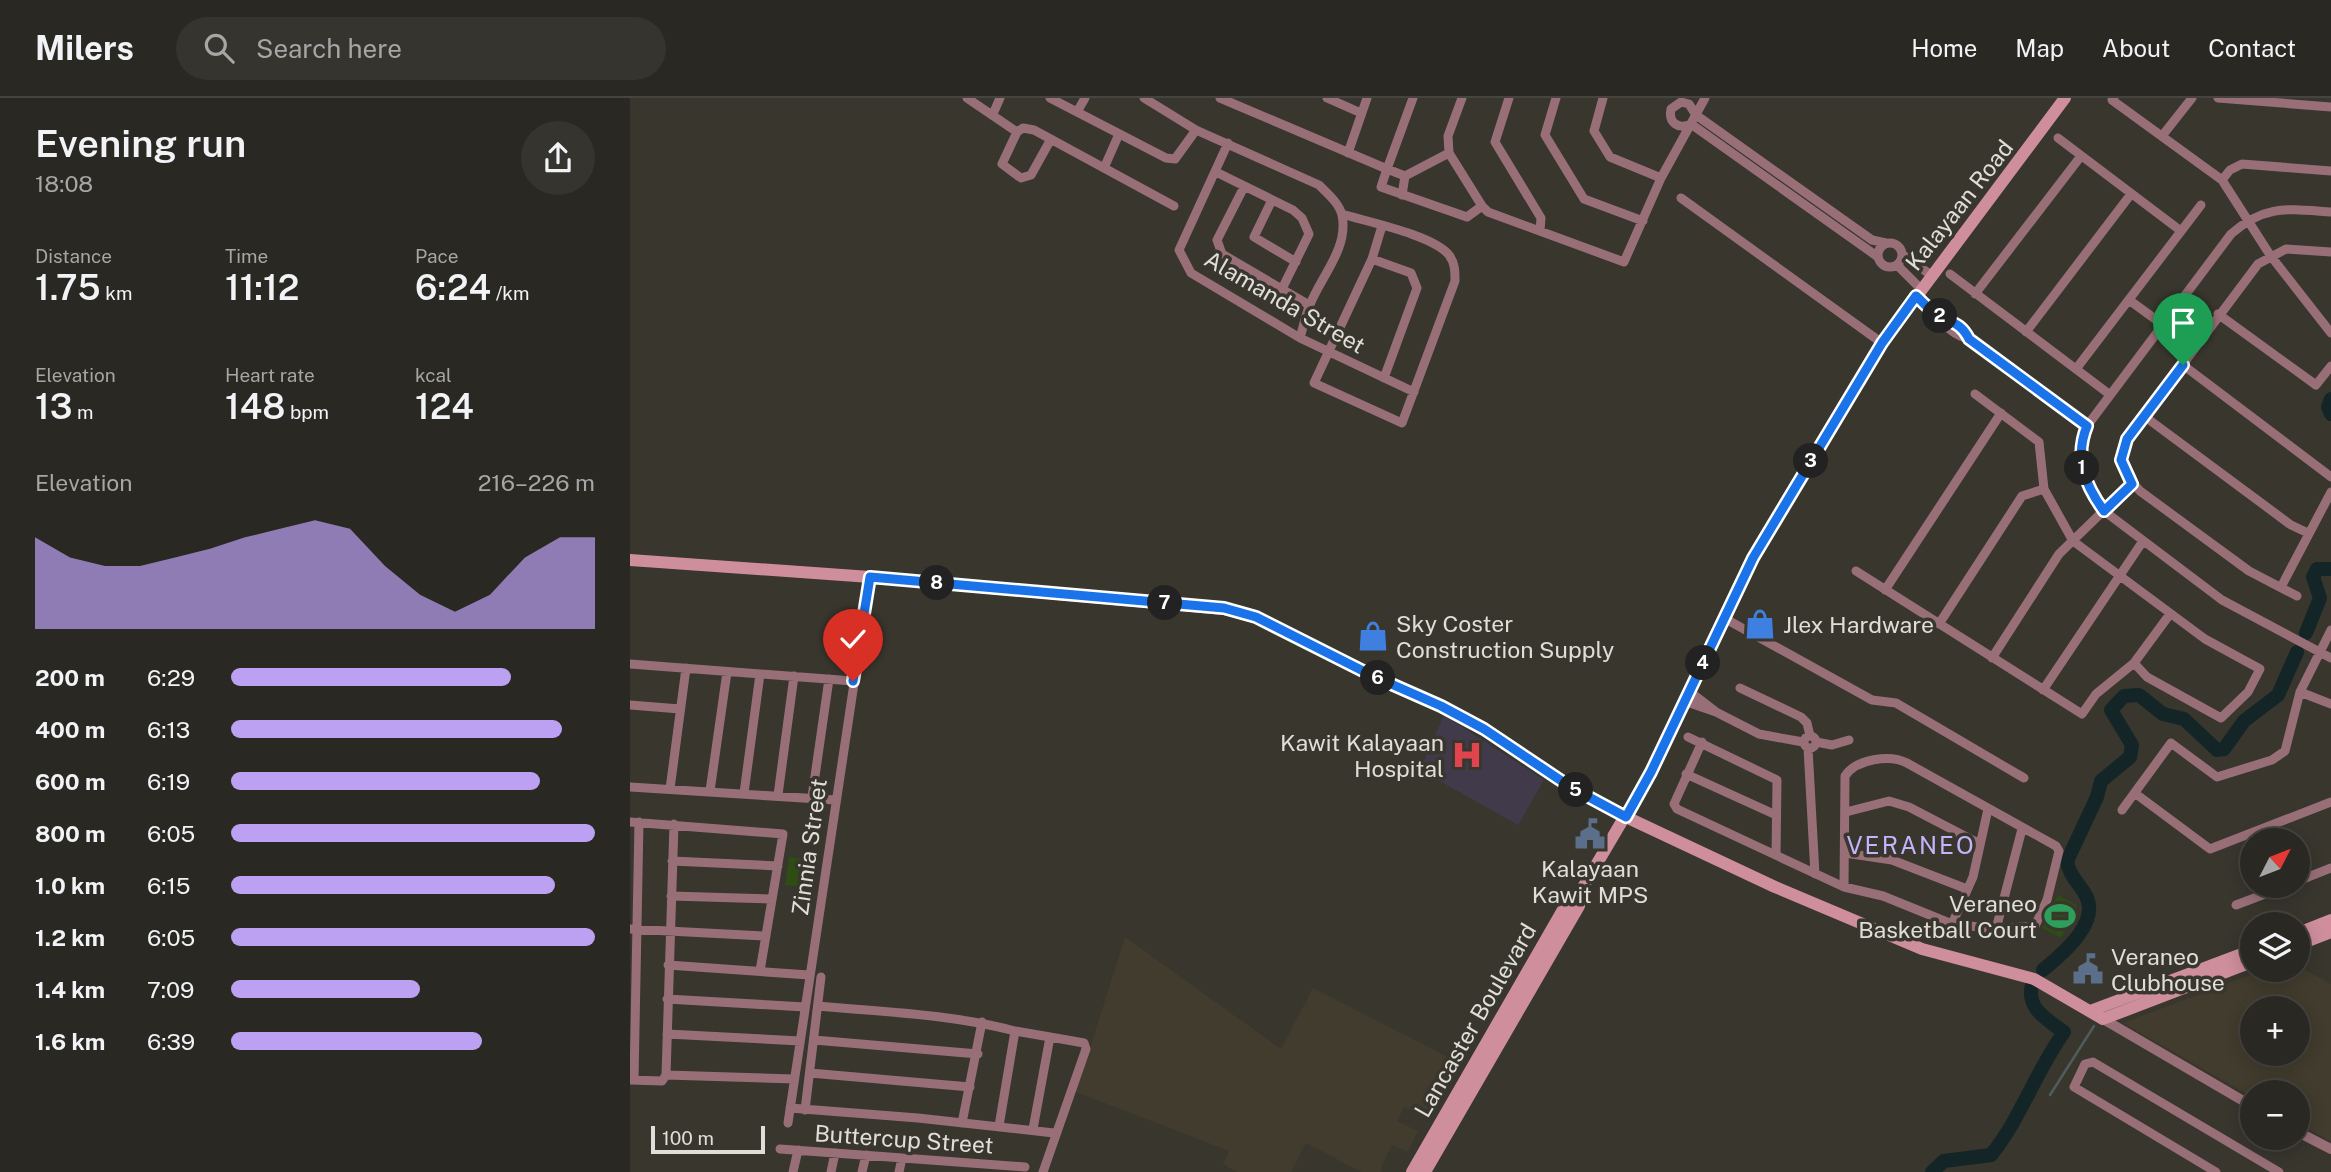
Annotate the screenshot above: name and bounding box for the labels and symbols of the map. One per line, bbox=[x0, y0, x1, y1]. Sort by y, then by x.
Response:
street label: Kalayaan Road bbox=[1900, 134, 2018, 276]
street label: Alamanda Street bbox=[1200, 245, 1370, 359]
pin bbox=[2153, 293, 2213, 365]
pin: 2 bbox=[1922, 298, 1958, 333]
pin: 3 bbox=[1794, 444, 1828, 478]
pin: 1 bbox=[2064, 450, 2100, 486]
pin: 8 bbox=[920, 566, 954, 601]
pin: 7 bbox=[1148, 586, 1182, 620]
shop icon: Jlex Hardware bbox=[1743, 607, 1777, 641]
pin bbox=[823, 609, 883, 681]
place label: Sky Coster Construction Supply bbox=[1396, 610, 1614, 663]
place label: Jlex Hardware bbox=[1783, 611, 1934, 638]
shop icon: Sky Coster Construction Supply bbox=[1356, 619, 1390, 653]
pin: 4 bbox=[1686, 646, 1720, 680]
pin: 6 bbox=[1360, 660, 1396, 696]
place label: Kawit Kalayaan Hospital bbox=[1280, 729, 1444, 782]
hospital icon: Kawit Kalayaan Hospital bbox=[1450, 738, 1484, 772]
pin: 5 bbox=[1558, 772, 1594, 808]
street label: Zinnia Street bbox=[786, 777, 832, 917]
public building icon: Kalayaan Kawit MPS bbox=[1573, 817, 1607, 851]
north arrow bbox=[2240, 828, 2310, 898]
district label: VERANEO bbox=[1846, 831, 1976, 859]
place label: Kalayaan Kawit MPS bbox=[1532, 855, 1648, 908]
place label: Veraneo Basketball Court bbox=[1858, 890, 2037, 943]
sports icon: Veraneo Basketball Court bbox=[2043, 899, 2077, 933]
street label: Lancaster Boulevard bbox=[1409, 918, 1541, 1122]
place label: Veraneo Clubhouse bbox=[2111, 943, 2225, 996]
public building icon: Veraneo Clubhouse bbox=[2071, 952, 2105, 986]
street label: Buttercup Street bbox=[814, 1119, 994, 1159]
scale bar bbox=[651, 1123, 765, 1155]

